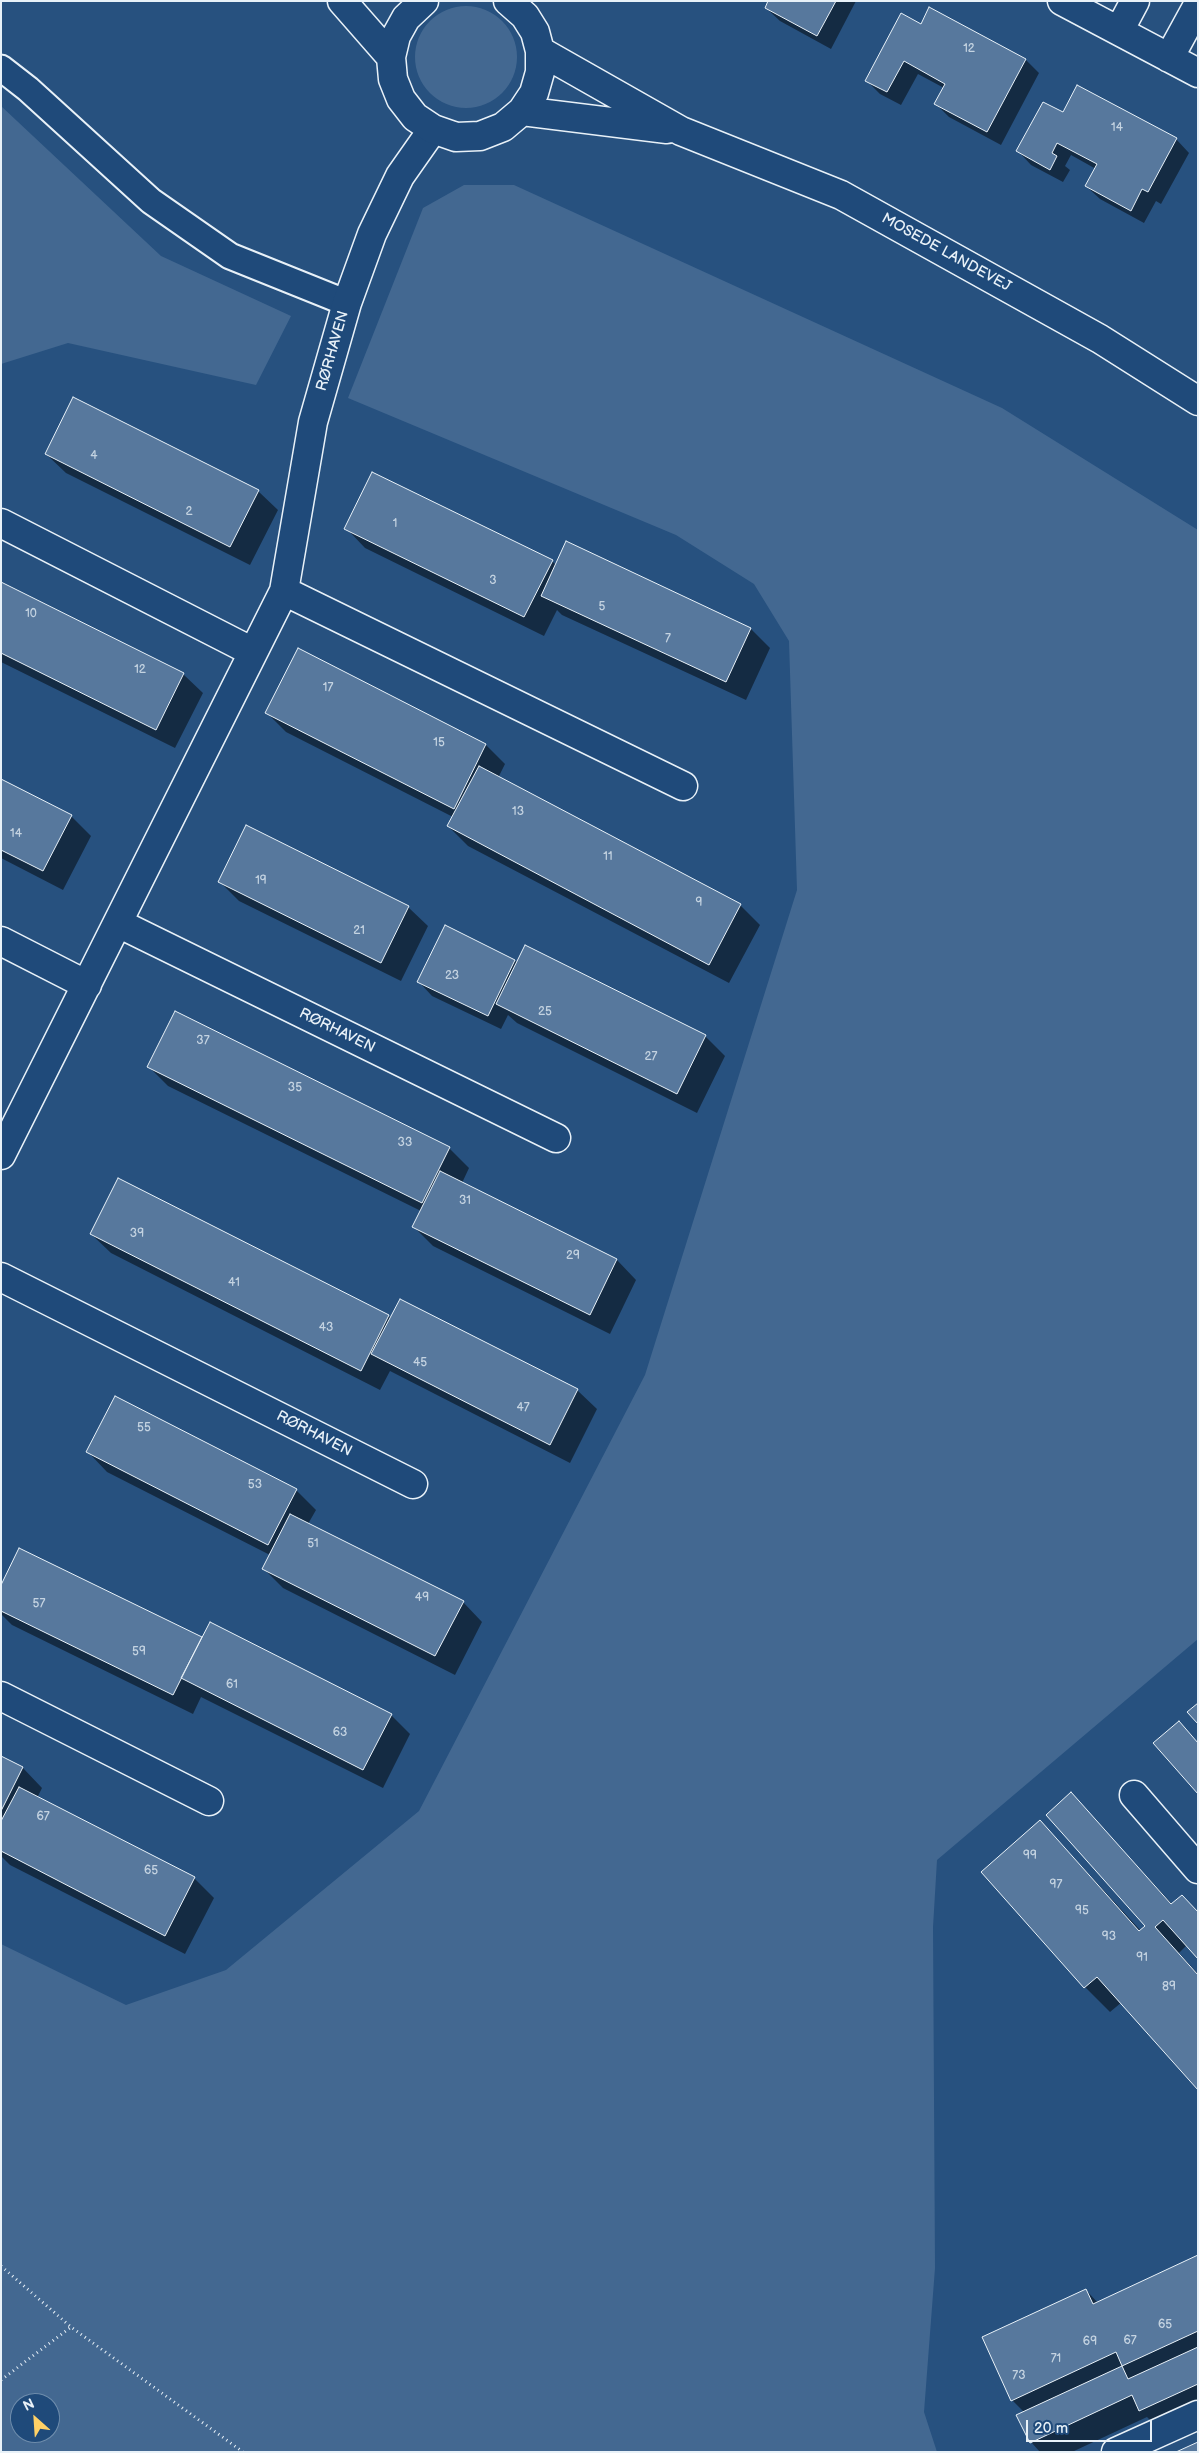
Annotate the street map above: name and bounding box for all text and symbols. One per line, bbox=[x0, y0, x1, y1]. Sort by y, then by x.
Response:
house number: 12 bbox=[963, 42, 975, 56]
house number: 14 bbox=[1111, 121, 1123, 135]
street label: MOSEDE LANDEVEJ bbox=[878, 210, 1014, 296]
street label: RØRHAVEN bbox=[313, 309, 353, 393]
house number: 4 bbox=[90, 449, 98, 463]
house number: 2 bbox=[185, 505, 193, 519]
house number: 1 bbox=[393, 517, 397, 531]
house number: 3 bbox=[489, 574, 497, 588]
house number: 5 bbox=[599, 600, 605, 614]
house number: 10 bbox=[25, 607, 37, 621]
house number: 7 bbox=[665, 632, 671, 646]
house number: 12 bbox=[134, 663, 146, 677]
house number: 17 bbox=[323, 681, 333, 695]
house number: 15 bbox=[433, 736, 445, 750]
house number: 13 bbox=[512, 805, 524, 819]
house number: 14 bbox=[10, 827, 22, 841]
house number: 11 bbox=[603, 850, 613, 864]
house number: 19 bbox=[255, 874, 267, 888]
house number: 9 bbox=[696, 896, 702, 910]
house number: 21 bbox=[353, 924, 365, 938]
house number: 23 bbox=[445, 969, 459, 983]
street label: RØRHAVEN bbox=[296, 1005, 378, 1057]
house number: 25 bbox=[538, 1005, 552, 1019]
house number: 37 bbox=[196, 1034, 210, 1048]
house number: 27 bbox=[645, 1050, 657, 1064]
house number: 35 bbox=[288, 1081, 302, 1095]
house number: 33 bbox=[398, 1136, 412, 1150]
house number: 31 bbox=[459, 1194, 471, 1208]
house number: 39 bbox=[130, 1227, 144, 1241]
house number: 29 bbox=[566, 1249, 580, 1263]
house number: 41 bbox=[228, 1276, 240, 1290]
house number: 43 bbox=[319, 1321, 333, 1335]
house number: 45 bbox=[413, 1356, 427, 1370]
house number: 47 bbox=[516, 1401, 530, 1415]
street label: RØRHAVEN bbox=[273, 1407, 355, 1461]
house number: 55 bbox=[137, 1421, 151, 1435]
house number: 53 bbox=[248, 1478, 262, 1492]
house number: 51 bbox=[307, 1537, 319, 1551]
house number: 49 bbox=[415, 1591, 429, 1605]
house number: 57 bbox=[33, 1597, 45, 1611]
house number: 59 bbox=[132, 1645, 146, 1659]
house number: 61 bbox=[226, 1678, 238, 1692]
house number: 63 bbox=[333, 1726, 347, 1740]
house number: 67 bbox=[36, 1810, 50, 1824]
house number: 99 bbox=[1023, 1849, 1037, 1863]
house number: 65 bbox=[144, 1864, 158, 1878]
house number: 97 bbox=[1050, 1878, 1062, 1892]
house number: 95 bbox=[1075, 1904, 1089, 1918]
house number: 93 bbox=[1102, 1930, 1116, 1944]
house number: 91 bbox=[1136, 1951, 1148, 1965]
house number: 89 bbox=[1162, 1980, 1176, 1994]
house number: 65 bbox=[1158, 2318, 1172, 2332]
house number: 67 bbox=[1123, 2334, 1137, 2348]
house number: 69 bbox=[1083, 2335, 1097, 2349]
house number: 71 bbox=[1051, 2352, 1061, 2366]
house number: 73 bbox=[1012, 2369, 1026, 2383]
north arrow bbox=[10, 2393, 60, 2443]
text: N bbox=[20, 2395, 37, 2415]
scale bar bbox=[1029, 2410, 1155, 2442]
text: 20 m bbox=[1034, 2419, 1068, 2438]

